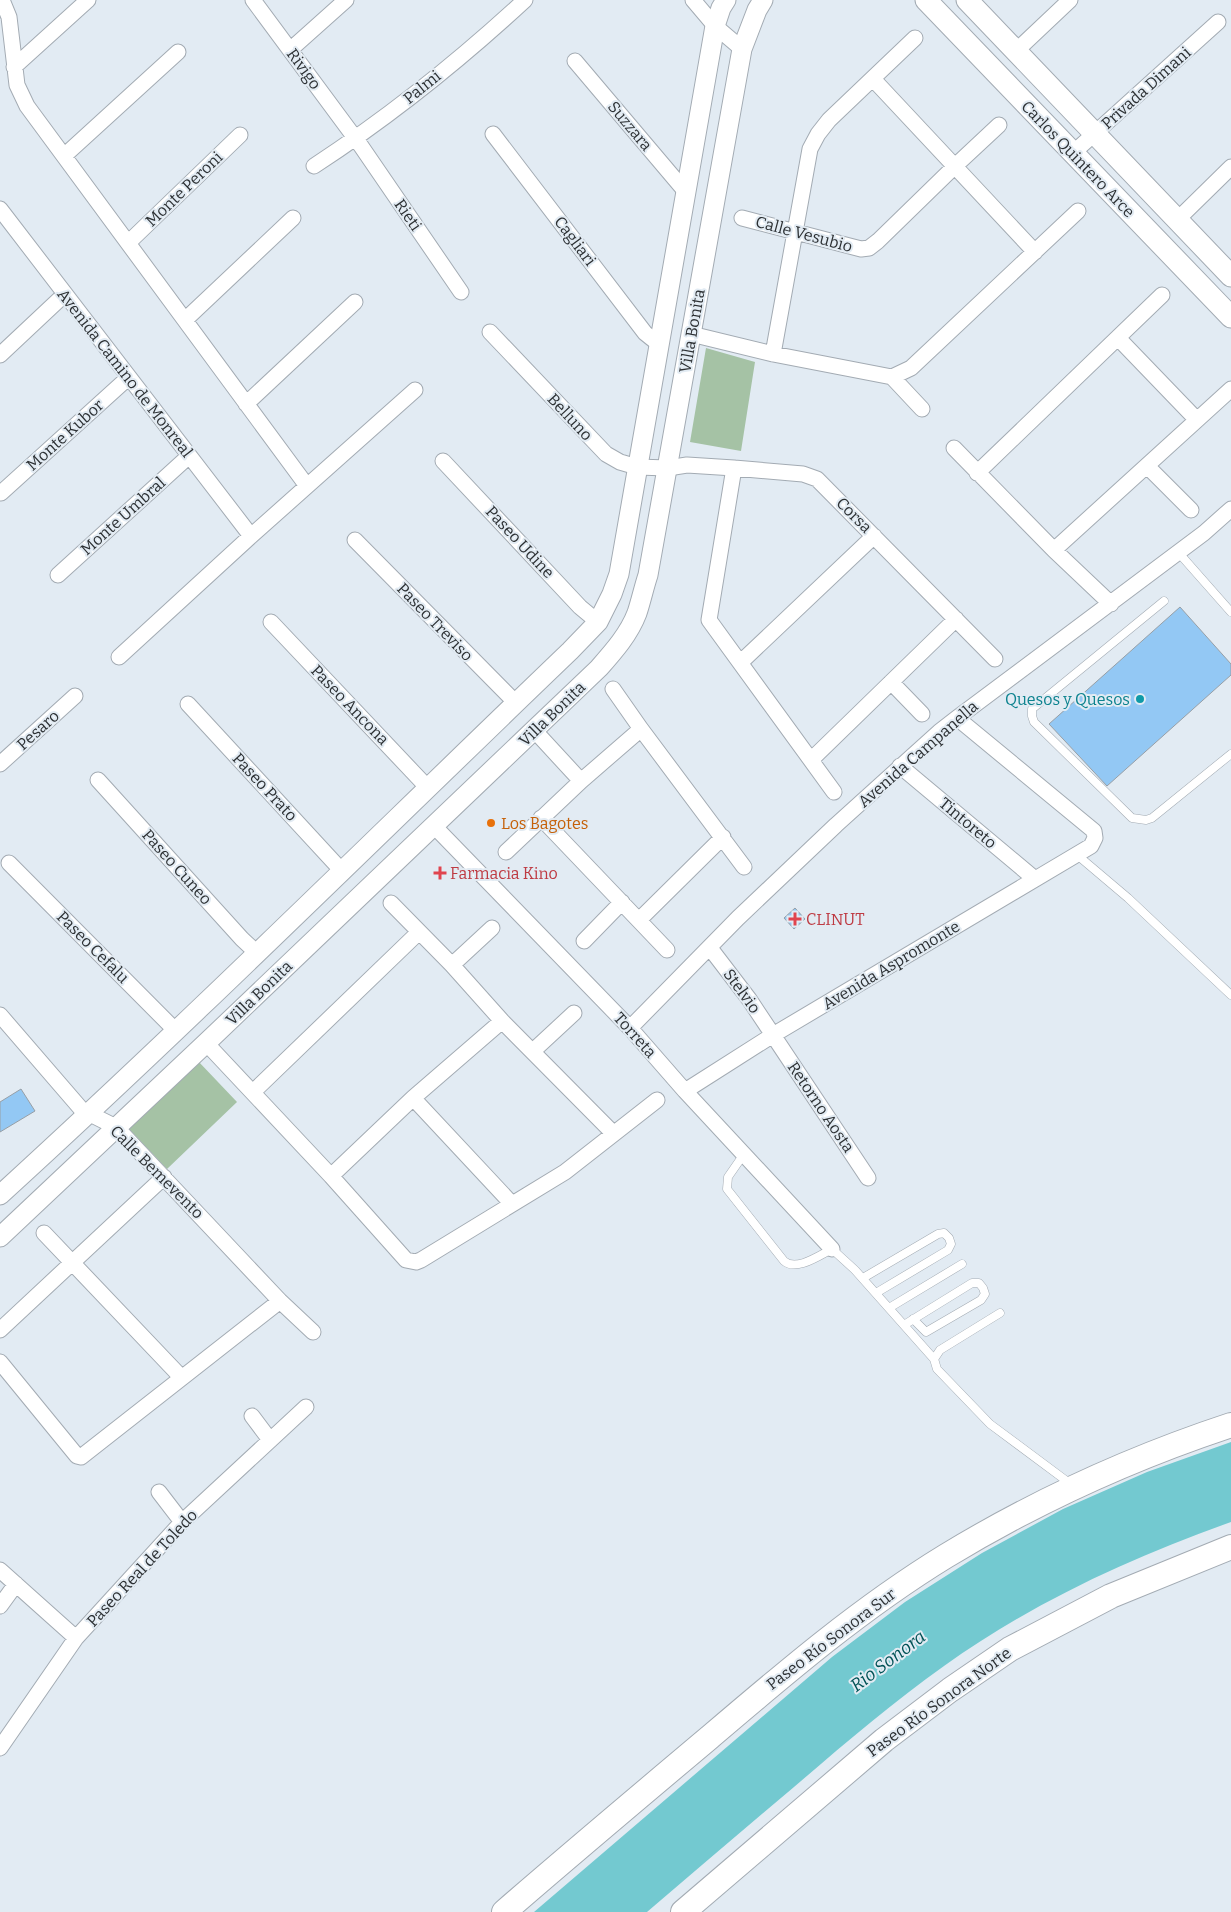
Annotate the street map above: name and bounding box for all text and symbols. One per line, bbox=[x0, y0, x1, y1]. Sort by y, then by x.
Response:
street label: Privada Dimani bbox=[1097, 43, 1195, 133]
street label: Rivigo bbox=[283, 45, 325, 93]
street label: Palmi bbox=[399, 66, 445, 108]
street label: Suzzara bbox=[604, 97, 656, 155]
street label: Carlos Quintero Arce bbox=[1017, 97, 1139, 221]
street label: Monte Peroni bbox=[142, 147, 227, 230]
street label: Rieti bbox=[390, 195, 426, 235]
street label: Calle Vesubio bbox=[754, 212, 854, 256]
street label: Cagliari bbox=[550, 213, 600, 270]
street label: Avenida Camino de Monreal bbox=[53, 285, 197, 461]
street label: Villa Bonita bbox=[675, 287, 709, 374]
street label: Belluno bbox=[543, 390, 597, 444]
street label: Monte Kubor bbox=[23, 395, 107, 475]
street label: Monte Umbral bbox=[77, 473, 170, 559]
street label: Corsa bbox=[832, 493, 876, 537]
street label: Paseo Udine bbox=[482, 502, 558, 582]
street label: Paseo Treviso bbox=[393, 579, 477, 665]
street label: Paseo Ancona bbox=[307, 661, 393, 749]
street label: Villa Bonita bbox=[515, 678, 589, 750]
place label: Quesos y Quesos bbox=[1005, 690, 1130, 709]
marker: Quesos y Quesos bbox=[1134, 693, 1146, 705]
street label: Avenida Campanella bbox=[854, 697, 982, 811]
street label: Pesaro bbox=[13, 706, 63, 754]
street label: Paseo Prato bbox=[229, 749, 301, 825]
street label: Tintoreto bbox=[936, 794, 1000, 852]
place label: Los Bagotes bbox=[501, 814, 588, 833]
marker: Los Bagotes bbox=[485, 817, 497, 829]
street label: Paseo Cuneo bbox=[138, 826, 216, 908]
place label: Farmacia Kino bbox=[450, 864, 558, 883]
marker: Farmacia Kino bbox=[434, 867, 446, 879]
street label: Paseo Cefalu bbox=[53, 907, 133, 987]
place label: CLINUT bbox=[806, 910, 865, 929]
marker: CLINUT bbox=[788, 912, 802, 926]
street label: Avenida Aspromonte bbox=[819, 917, 963, 1013]
street label: Villa Bonita bbox=[222, 957, 296, 1029]
street label: Stelvio bbox=[720, 965, 764, 1017]
street label: Torreta bbox=[610, 1008, 660, 1062]
street label: Retorno Aosta bbox=[784, 1058, 858, 1156]
street label: Calle Bemevento bbox=[106, 1121, 208, 1223]
street label: Paseo Real de Toledo bbox=[83, 1505, 201, 1631]
street label: Paseo Río Sonora Sur bbox=[763, 1584, 899, 1694]
water label: Rio Sonora bbox=[846, 1626, 930, 1696]
street label: Paseo Río Sonora Norte bbox=[863, 1643, 1015, 1761]

